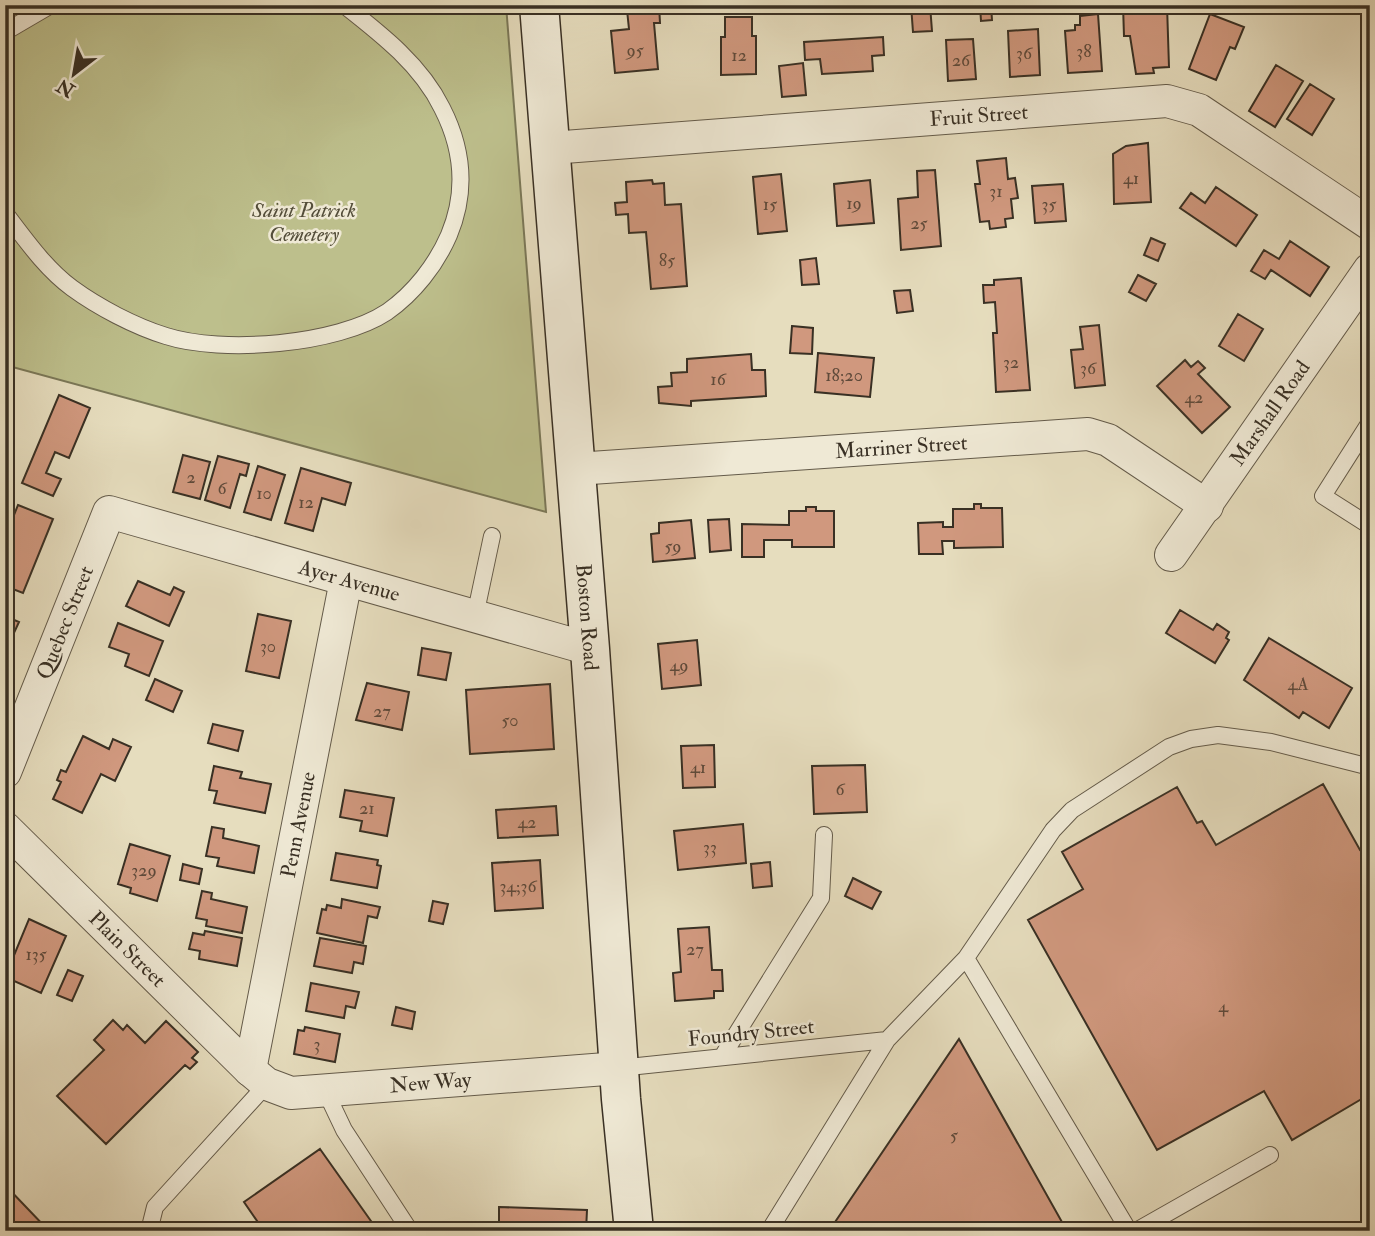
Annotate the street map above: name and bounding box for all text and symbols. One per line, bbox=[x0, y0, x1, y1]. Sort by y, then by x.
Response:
north arrow bbox=[38, 38, 108, 108]
house number: 95 bbox=[624, 39, 644, 62]
house number: 38 bbox=[1076, 40, 1092, 63]
house number: 36 bbox=[1016, 42, 1033, 65]
house number: 12 bbox=[731, 44, 747, 67]
house number: 26 bbox=[952, 49, 971, 72]
text: N bbox=[51, 73, 80, 103]
street label: Fruit Street bbox=[929, 98, 1029, 133]
house number: 41 bbox=[1123, 167, 1139, 190]
house number: 31 bbox=[989, 180, 1003, 203]
house number: 19 bbox=[846, 192, 862, 215]
house number: 15 bbox=[763, 193, 777, 216]
house number: 35 bbox=[1042, 193, 1056, 216]
park label: Saint Patrick Cemetery bbox=[251, 197, 356, 248]
house number: 25 bbox=[911, 212, 928, 235]
house number: 85 bbox=[659, 249, 675, 272]
house number: 32 bbox=[1003, 351, 1019, 374]
street label: Marshall Road bbox=[1224, 354, 1316, 471]
house number: 36 bbox=[1080, 357, 1097, 380]
house number: 18;20 bbox=[825, 364, 863, 387]
house number: 16 bbox=[710, 368, 727, 391]
house number: 42 bbox=[1185, 386, 1203, 409]
street label: Marriner Street bbox=[834, 429, 968, 465]
house number: 2 bbox=[186, 466, 196, 489]
house number: 6 bbox=[217, 477, 227, 500]
house number: 10 bbox=[256, 482, 272, 505]
house number: 12 bbox=[298, 491, 314, 514]
house number: 59 bbox=[664, 535, 682, 558]
street label: Ayer Avenue bbox=[295, 553, 403, 608]
street label: Quebec Street bbox=[30, 562, 100, 683]
street label: Boston Road bbox=[570, 563, 605, 672]
house number: 30 bbox=[260, 635, 276, 658]
house number: 49 bbox=[670, 654, 688, 677]
house number: 4A bbox=[1287, 673, 1309, 696]
house number: 27 bbox=[373, 700, 391, 723]
house number: 50 bbox=[502, 709, 518, 732]
house number: 41 bbox=[690, 756, 706, 779]
street label: Penn Avenue bbox=[274, 769, 322, 880]
house number: 6 bbox=[835, 778, 845, 801]
house number: 21 bbox=[359, 797, 375, 820]
house number: 42 bbox=[518, 811, 536, 834]
house number: 33 bbox=[703, 836, 717, 859]
house number: 329 bbox=[131, 859, 157, 882]
house number: 34;36 bbox=[499, 875, 537, 898]
street label: Plain Street bbox=[83, 905, 172, 993]
house number: 27 bbox=[686, 938, 704, 961]
house number: 135 bbox=[25, 943, 47, 966]
house number: 4 bbox=[1218, 995, 1229, 1018]
street label: Foundry Street bbox=[687, 1013, 816, 1053]
house number: 3 bbox=[314, 1033, 320, 1056]
street label: New Way bbox=[389, 1066, 473, 1099]
house number: 5 bbox=[950, 1124, 958, 1147]

